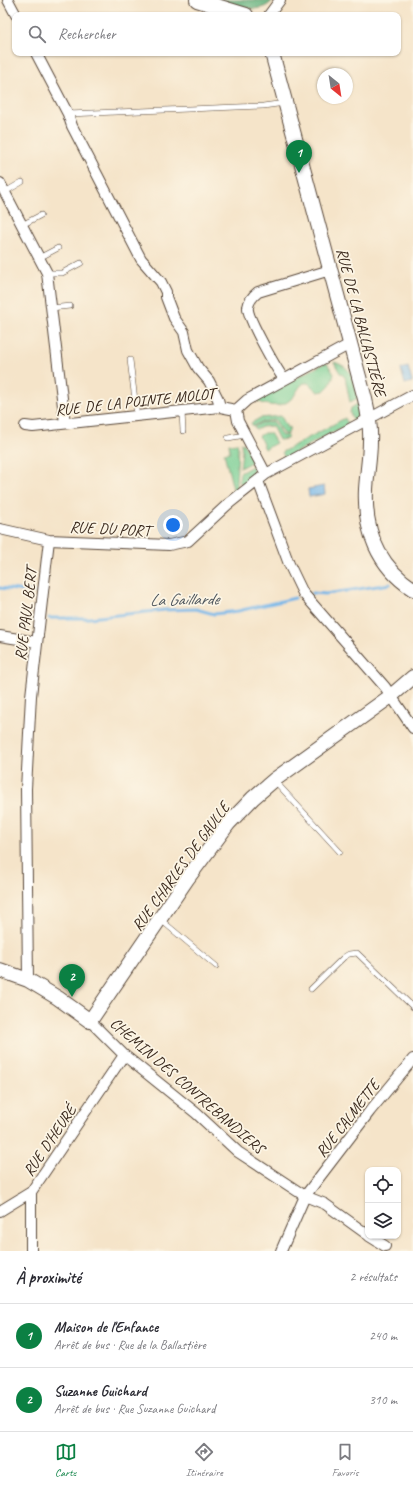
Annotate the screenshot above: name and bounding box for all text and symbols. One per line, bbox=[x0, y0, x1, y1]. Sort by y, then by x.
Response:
search box bbox=[12, 12, 401, 56]
icon: search bbox=[26, 23, 48, 45]
text: Rechercher bbox=[58, 25, 116, 44]
north arrow bbox=[317, 68, 353, 104]
pin: 1 bbox=[286, 140, 312, 173]
street label: RUE DE LA BALLASTIÈRE bbox=[332, 246, 391, 401]
street label: RUE DE LA POINTE MOLOT bbox=[54, 383, 220, 420]
your location bbox=[163, 515, 183, 535]
street label: RUE DU PORT bbox=[69, 517, 154, 541]
street label: RUE PAUL BERT bbox=[10, 562, 42, 662]
water label: La Gaillarde bbox=[149, 588, 221, 611]
street label: RUE CHARLES DE GAULLE bbox=[127, 797, 236, 935]
pin: 2 bbox=[59, 964, 85, 997]
street label: CHEMIN DES CONTREBANDIERS bbox=[106, 1013, 270, 1160]
street label: RUE CALMETTE bbox=[311, 1074, 386, 1161]
street label: RUE D'HEURÉ bbox=[19, 1099, 82, 1180]
map controls bbox=[365, 1167, 401, 1239]
button: locate bbox=[365, 1167, 401, 1203]
button: layers bbox=[365, 1203, 401, 1239]
text: À proximité bbox=[16, 1267, 81, 1288]
text: 2 résultats bbox=[349, 1269, 397, 1285]
text: Maison de l'Enfance bbox=[54, 1318, 158, 1337]
text: 1 bbox=[26, 1328, 32, 1344]
text: 240 m bbox=[369, 1328, 397, 1344]
text: Arrêt de bus · Rue de la Ballastière bbox=[54, 1337, 206, 1353]
text: Suzanne Guichard bbox=[54, 1382, 146, 1401]
text: 2 bbox=[26, 1392, 32, 1408]
text: 310 m bbox=[369, 1392, 397, 1408]
text: Arrêt de bus · Rue Suzanne Guichard bbox=[54, 1401, 215, 1417]
tab: Carte bbox=[55, 1441, 77, 1479]
tab: Itinéraire bbox=[186, 1441, 223, 1479]
tab: Favoris bbox=[332, 1441, 358, 1479]

